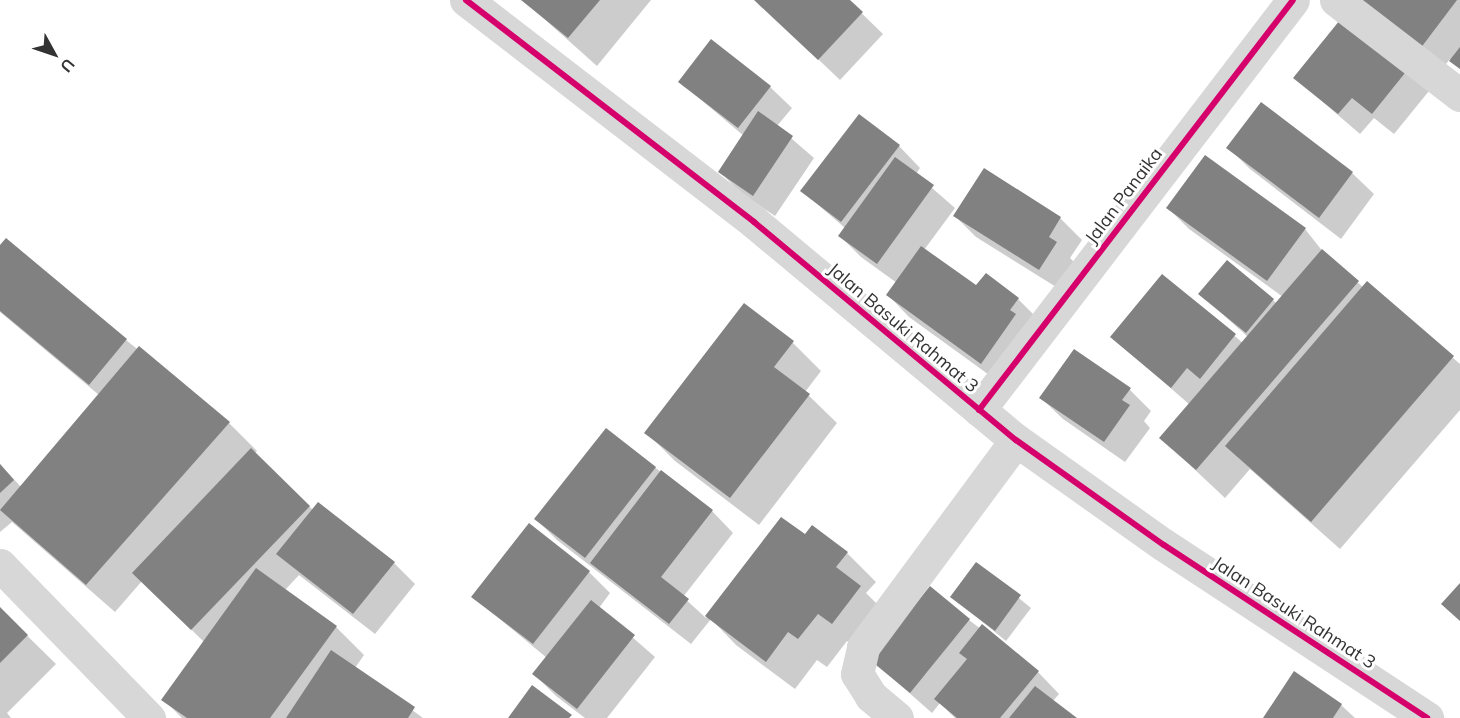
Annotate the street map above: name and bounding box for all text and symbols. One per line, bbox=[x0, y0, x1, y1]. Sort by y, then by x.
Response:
north arrow bbox=[24, 24, 84, 84]
text: U bbox=[56, 55, 79, 77]
street label: Jalan Panaika bbox=[1081, 144, 1167, 248]
street label: Jalan Basuki Rahmat 3 bbox=[823, 259, 983, 397]
street label: Jalan Basuki Rahmat 3 bbox=[1209, 552, 1379, 674]

